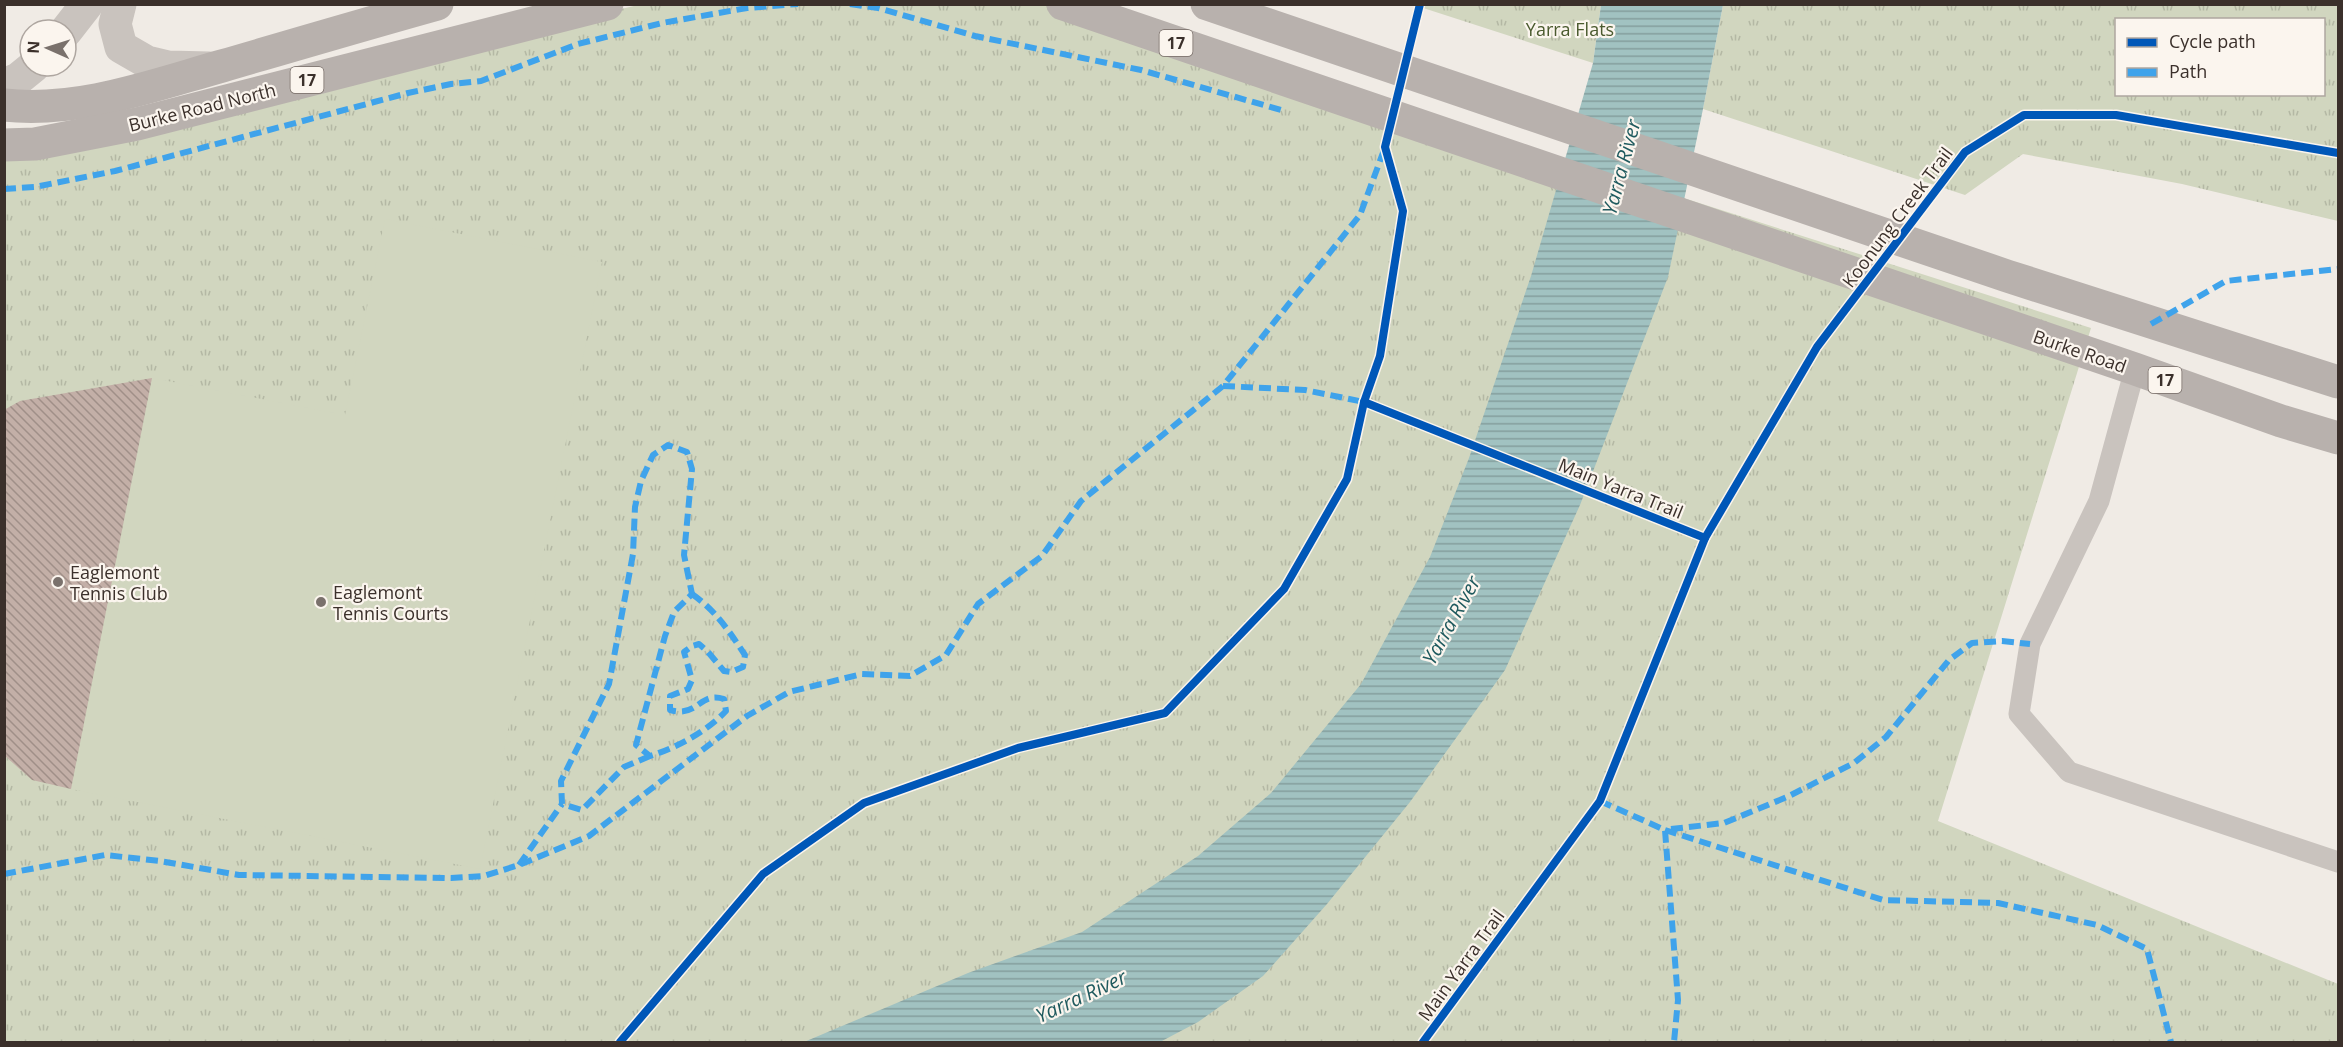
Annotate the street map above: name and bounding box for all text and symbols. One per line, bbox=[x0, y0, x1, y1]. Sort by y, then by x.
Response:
park label: Yarra Flats bbox=[1526, 17, 1614, 41]
north arrow bbox=[18, 18, 78, 78]
legend bbox=[2115, 18, 2325, 96]
text: Cycle path bbox=[2169, 29, 2256, 53]
road number: 17 bbox=[1160, 30, 1192, 56]
text: N bbox=[22, 40, 44, 54]
text: Path bbox=[2169, 59, 2207, 83]
road number: 17 bbox=[290, 67, 324, 93]
street label: Burke Road North bbox=[126, 77, 278, 137]
water label: Yarra River bbox=[1595, 115, 1647, 217]
street label: Koonung Creek Trail bbox=[1836, 142, 1958, 292]
street label: Burke Road bbox=[2030, 324, 2130, 378]
road number: 17 bbox=[2148, 367, 2182, 393]
street label: Main Yarra Trail bbox=[1555, 452, 1687, 524]
place label: Eaglemont Tennis Club bbox=[70, 560, 168, 605]
water label: Yarra River bbox=[1416, 570, 1487, 669]
marker: Eaglemont Tennis Club bbox=[51, 575, 65, 589]
place label: Eaglemont Tennis Courts bbox=[333, 580, 448, 625]
marker: Eaglemont Tennis Courts bbox=[314, 595, 328, 609]
street label: Main Yarra Trail bbox=[1412, 904, 1510, 1026]
water label: Yarra River bbox=[1031, 963, 1132, 1029]

